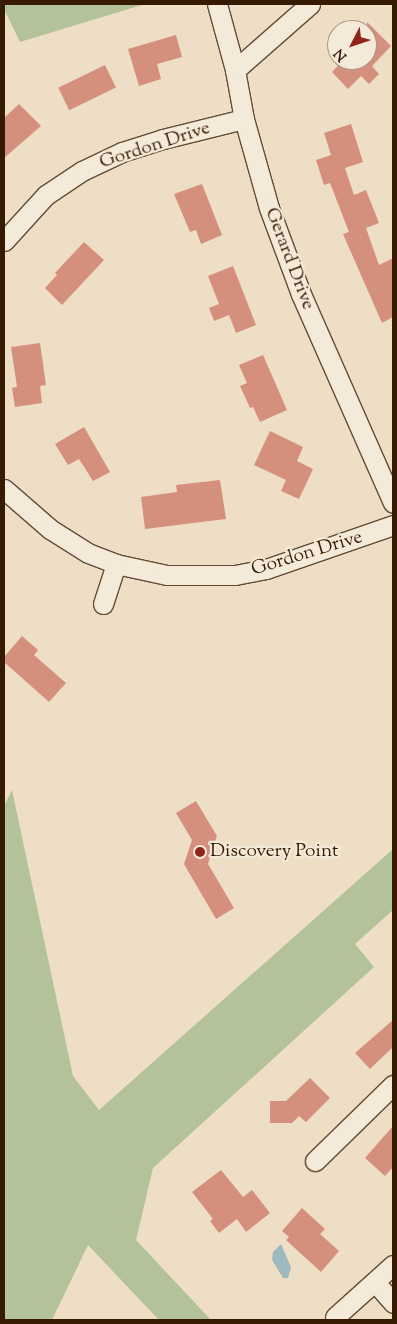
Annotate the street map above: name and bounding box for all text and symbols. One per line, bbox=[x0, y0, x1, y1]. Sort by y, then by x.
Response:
north arrow bbox=[327, 20, 377, 70]
text: N bbox=[330, 43, 353, 65]
street label: Gordon Drive bbox=[97, 117, 213, 175]
street label: Gerard Drive bbox=[259, 205, 319, 313]
street label: Gordon Drive bbox=[249, 526, 365, 582]
place label: Discovery Point bbox=[210, 841, 338, 863]
marker: Discovery Point bbox=[194, 846, 206, 858]

